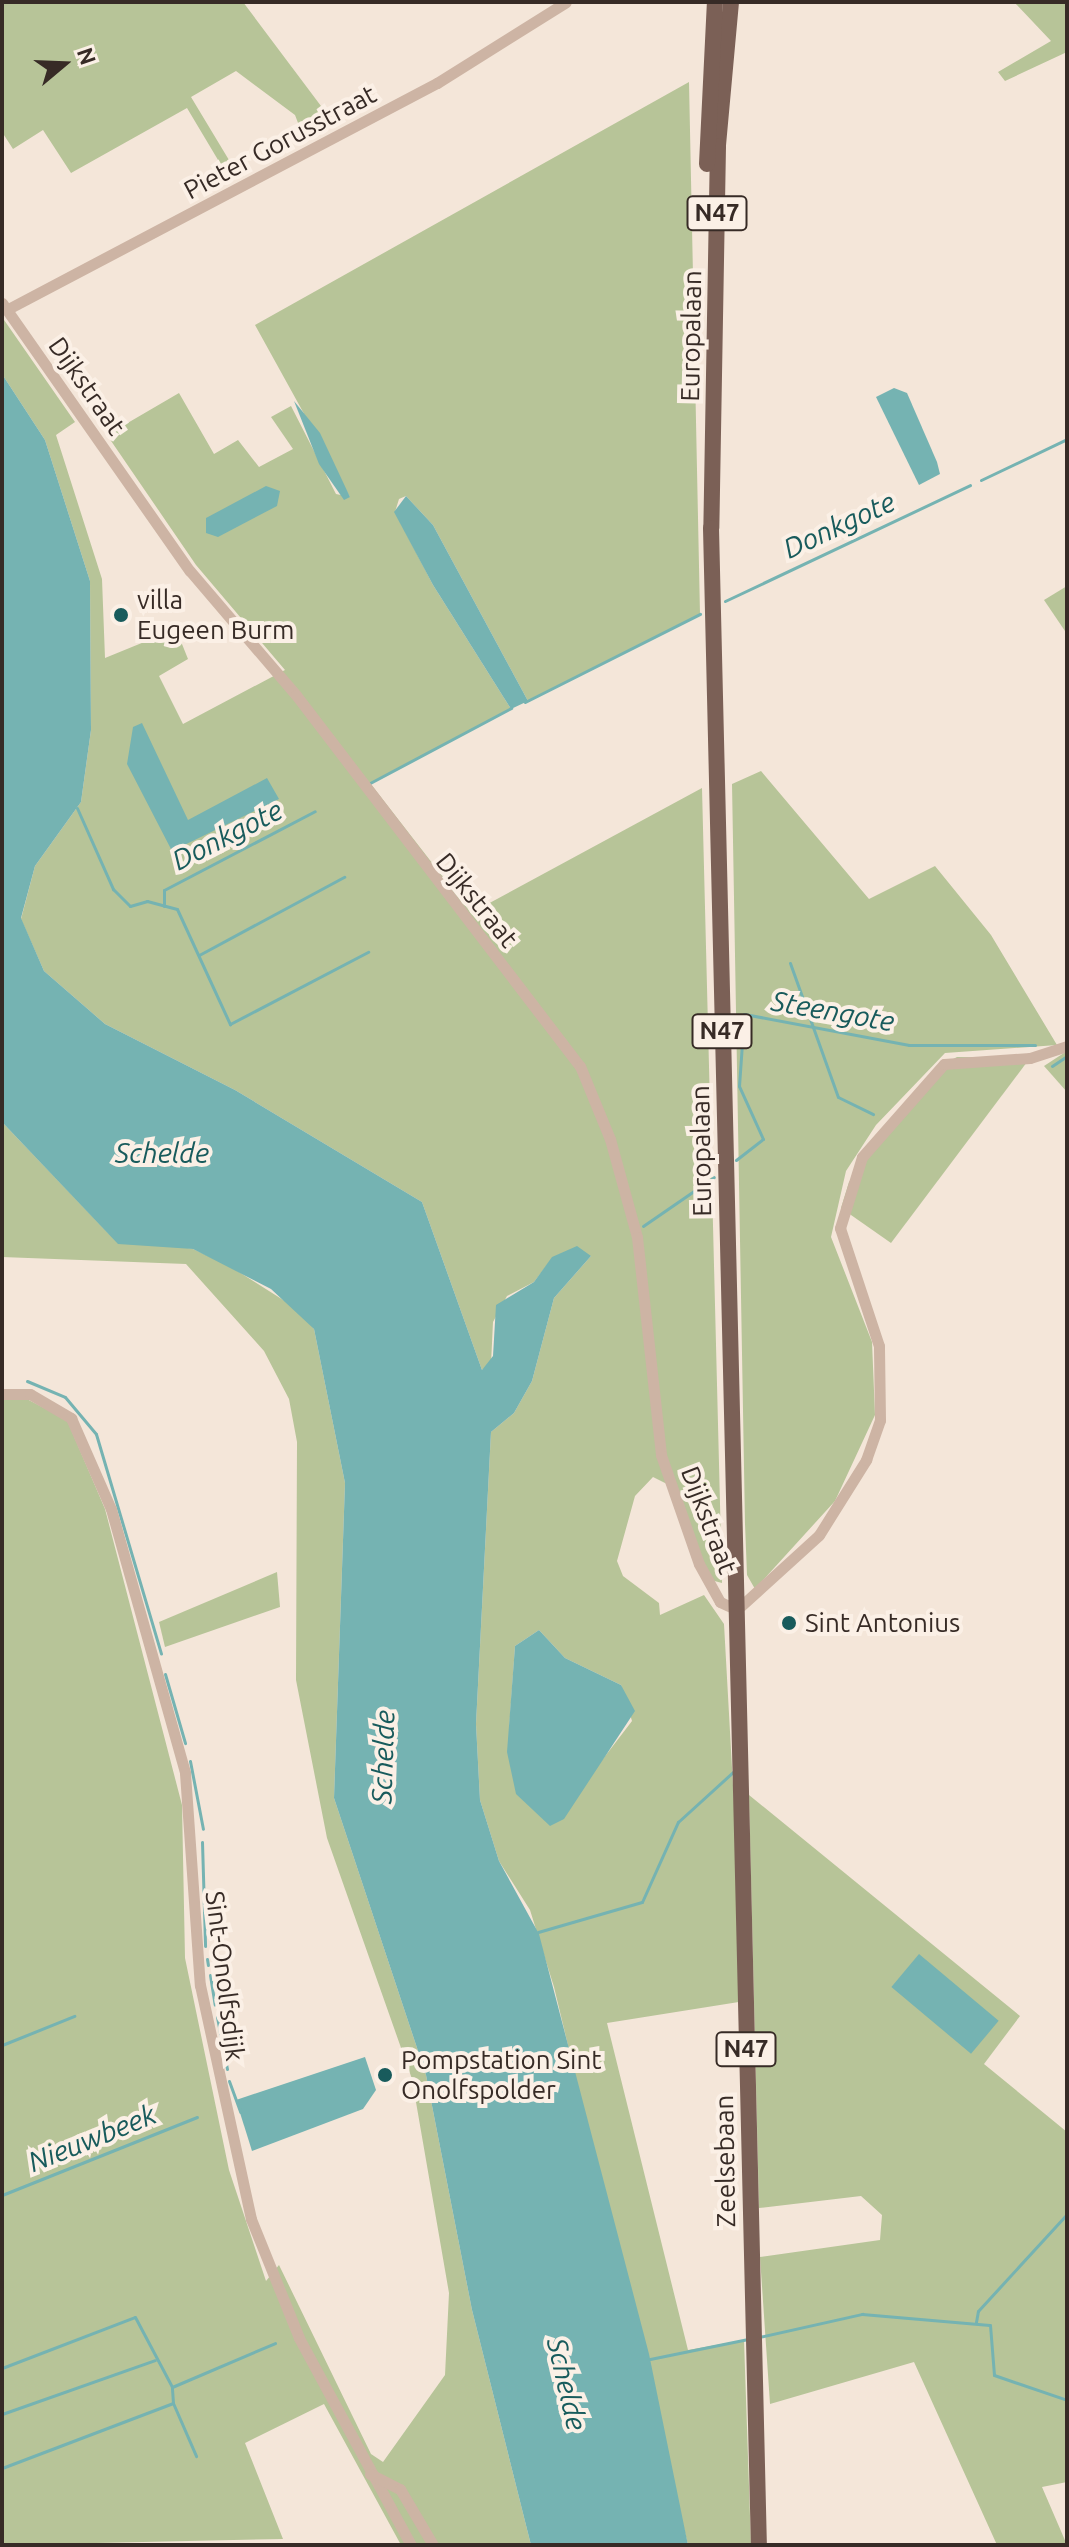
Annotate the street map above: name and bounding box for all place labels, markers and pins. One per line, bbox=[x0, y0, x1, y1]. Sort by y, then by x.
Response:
place label: villa Eugeen Burm bbox=[137, 584, 294, 646]
marker: villa Eugeen Burm bbox=[112, 606, 130, 624]
place label: Sint Antonius bbox=[805, 1607, 960, 1639]
marker: Sint Antonius bbox=[780, 1614, 798, 1632]
place label: Pompstation Sint Onolfspolder bbox=[401, 2044, 601, 2106]
marker: Pompstation Sint Onolfspolder bbox=[376, 2066, 394, 2084]

